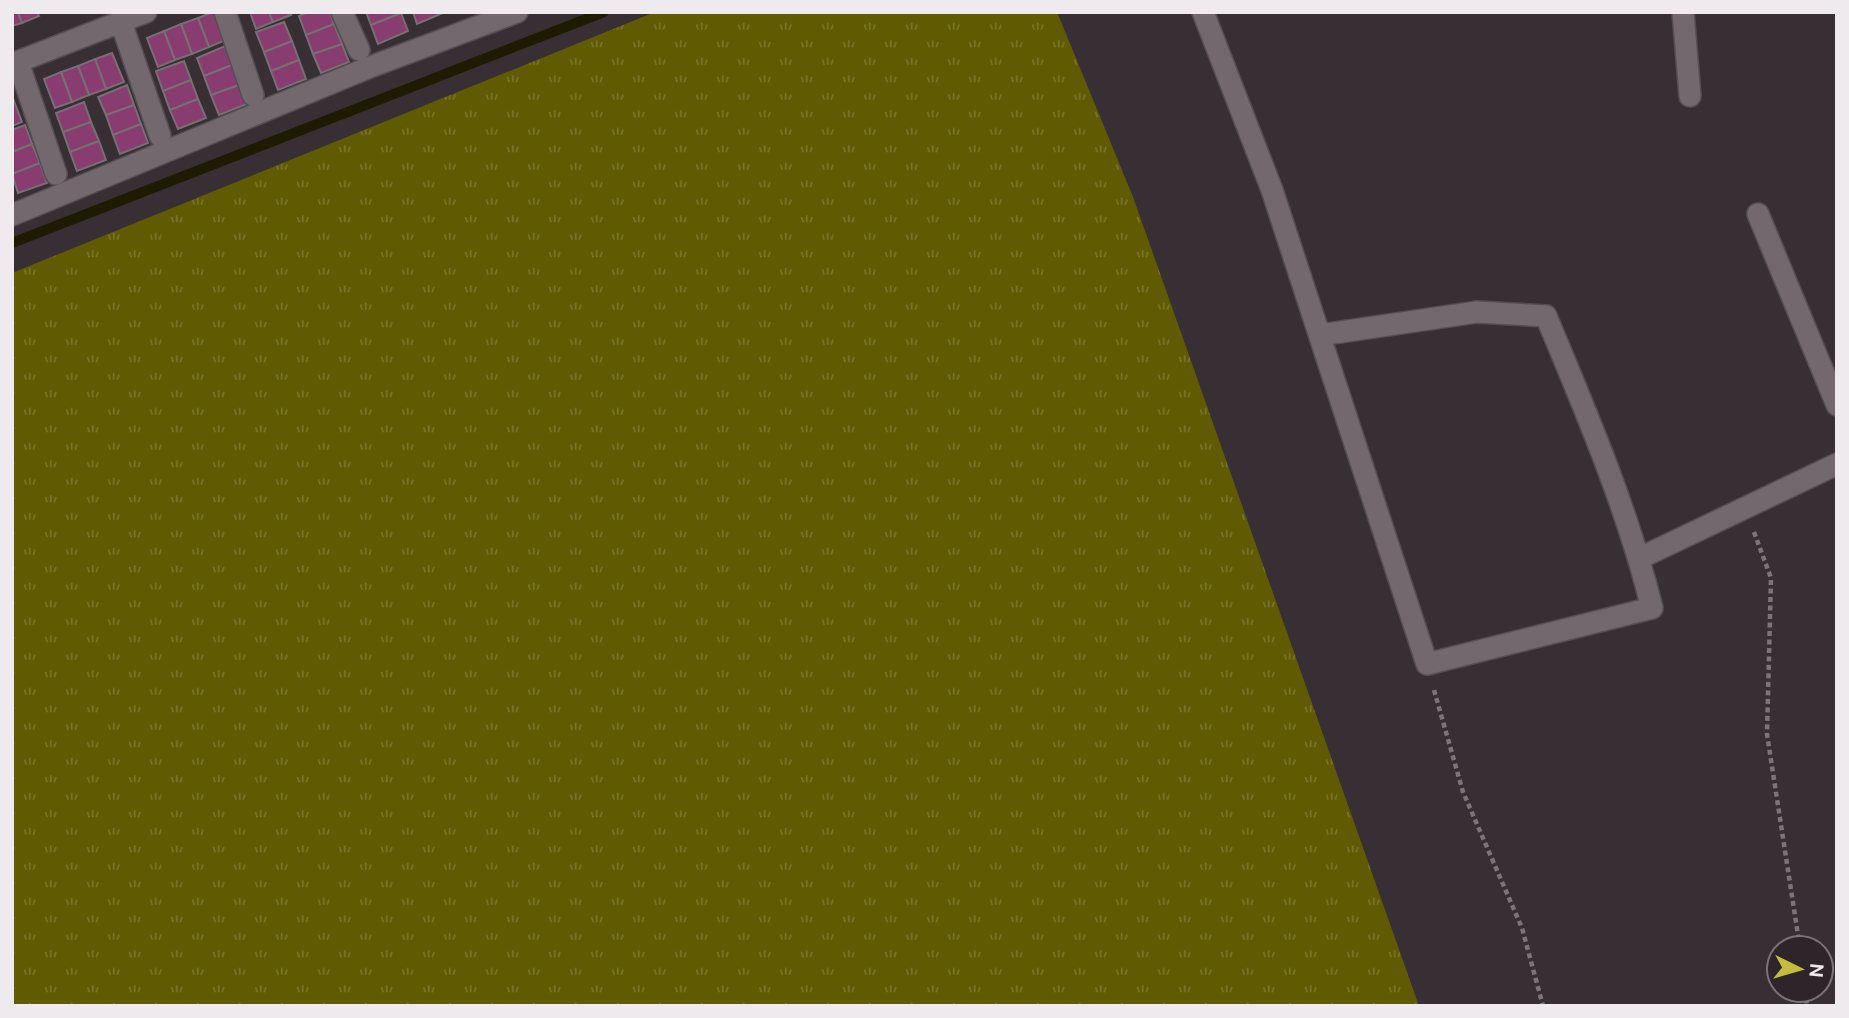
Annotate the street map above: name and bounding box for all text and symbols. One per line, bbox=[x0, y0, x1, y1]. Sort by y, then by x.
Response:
north arrow bbox=[1765, 934, 1835, 1004]
text: N bbox=[1803, 962, 1829, 978]

